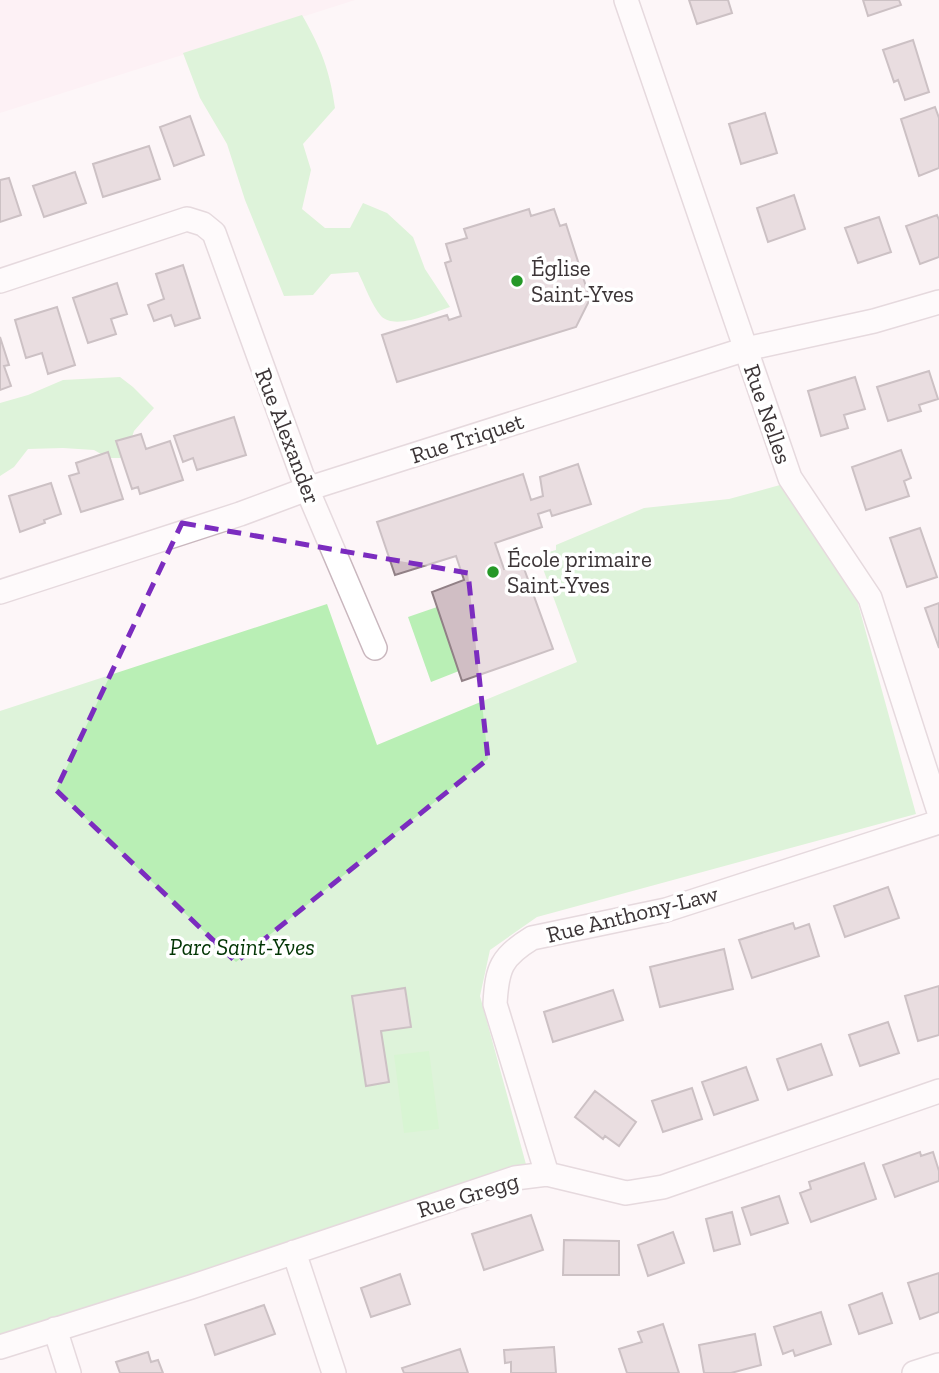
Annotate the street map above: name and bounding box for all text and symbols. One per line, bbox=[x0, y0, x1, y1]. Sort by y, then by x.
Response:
place label: Église Saint-Yves bbox=[531, 254, 634, 308]
marker: Église Saint-Yves bbox=[509, 273, 525, 289]
street label: Rue Nelles bbox=[738, 360, 798, 468]
street label: Rue Alexander bbox=[249, 364, 327, 508]
street label: Rue Triquet bbox=[407, 406, 528, 469]
place label: École primaire Saint-Yves bbox=[507, 545, 652, 599]
marker: École primaire Saint-Yves bbox=[485, 564, 501, 580]
street label: Rue Anthony-Law bbox=[543, 879, 721, 949]
park label: Parc Saint-Yves bbox=[169, 933, 315, 961]
street label: Rue Gregg bbox=[414, 1166, 523, 1224]

